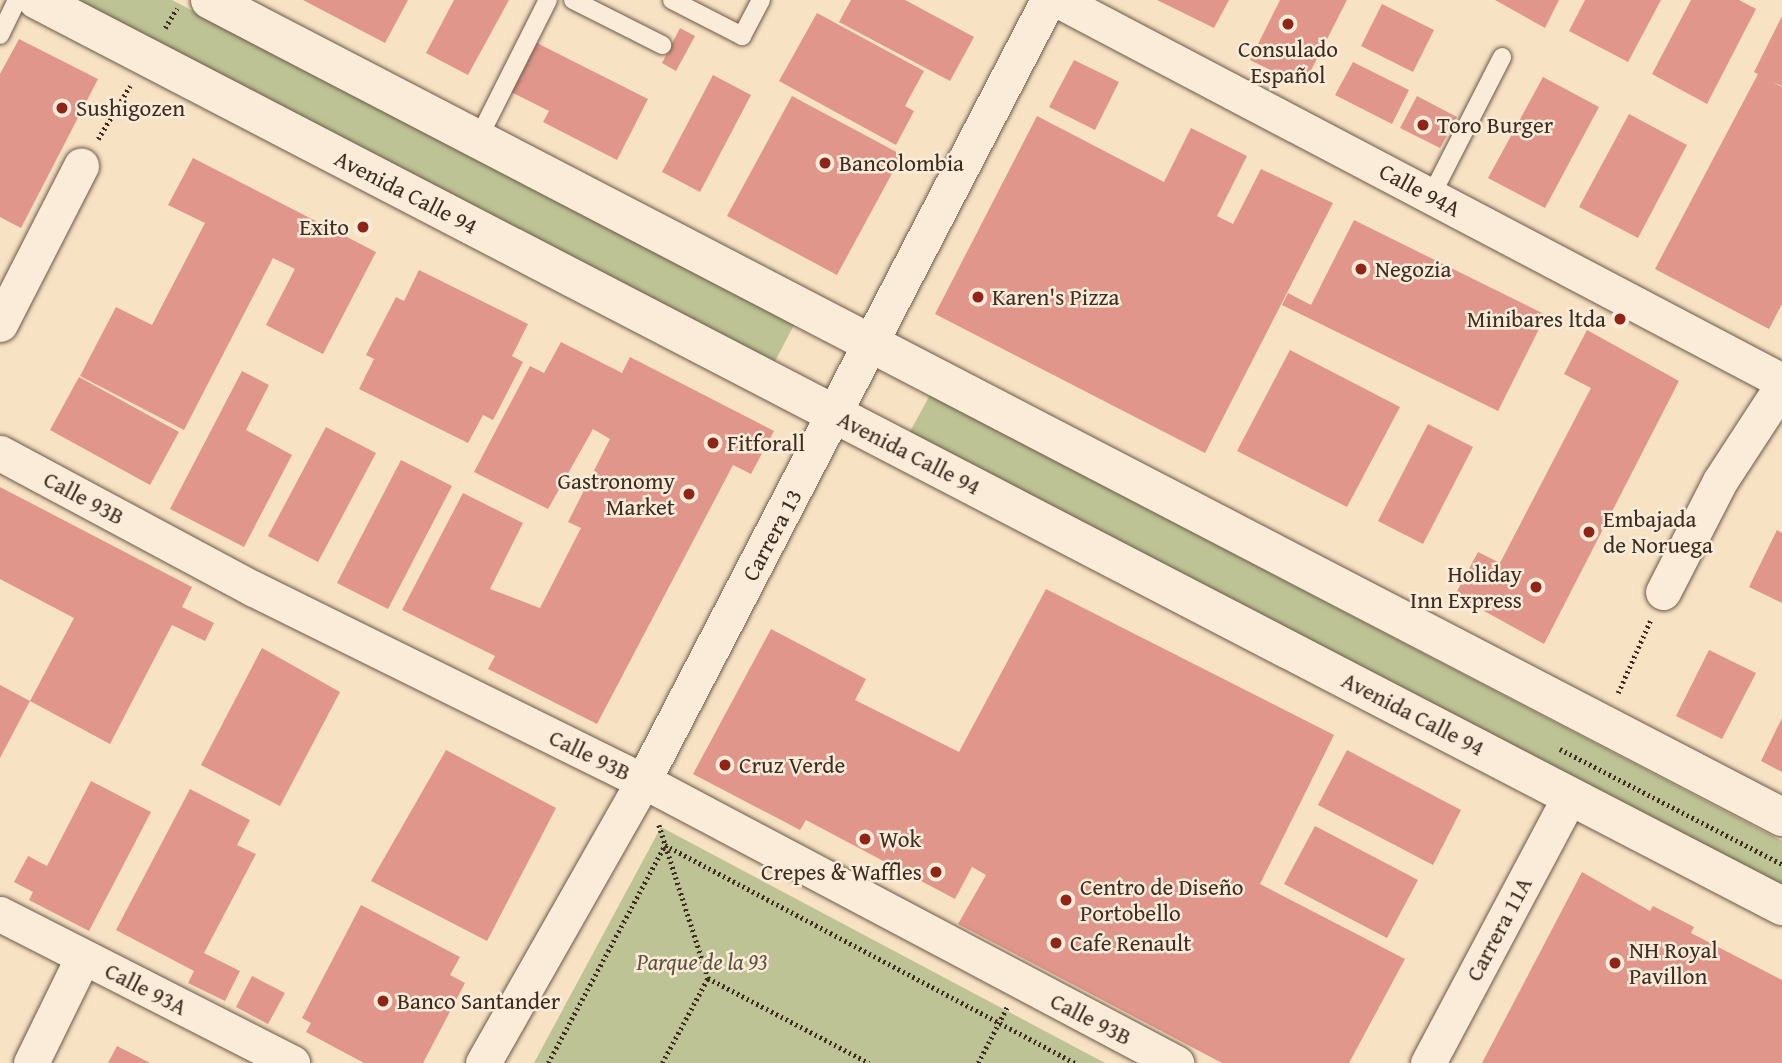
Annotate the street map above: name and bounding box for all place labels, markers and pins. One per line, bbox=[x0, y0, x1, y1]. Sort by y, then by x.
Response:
marker: Consulado Español bbox=[1280, 16, 1296, 32]
place label: Consulado Español bbox=[1238, 35, 1338, 89]
place label: Sushigozen bbox=[76, 94, 185, 122]
marker: Sushigozen bbox=[54, 100, 70, 116]
place label: Toro Burger bbox=[1437, 111, 1553, 139]
marker: Toro Burger bbox=[1415, 117, 1431, 133]
place label: Bancolombia bbox=[839, 149, 964, 177]
marker: Bancolombia bbox=[817, 155, 833, 171]
place label: Exito bbox=[299, 213, 349, 241]
marker: Exito bbox=[355, 219, 371, 235]
place label: Negozia bbox=[1375, 255, 1451, 283]
marker: Negozia bbox=[1353, 261, 1369, 277]
place label: Karen's Pizza bbox=[992, 283, 1119, 311]
marker: Karen's Pizza bbox=[970, 289, 986, 305]
place label: Minibares ltda bbox=[1467, 305, 1606, 333]
marker: Minibares ltda bbox=[1612, 311, 1628, 327]
place label: Fitforall bbox=[727, 429, 805, 457]
marker: Fitforall bbox=[705, 435, 721, 451]
place label: Gastronomy Market bbox=[558, 467, 675, 521]
marker: Gastronomy Market bbox=[681, 486, 697, 502]
place label: Embajada de Noruega bbox=[1603, 505, 1713, 559]
marker: Embajada de Noruega bbox=[1581, 524, 1597, 540]
place label: Holiday Inn Express bbox=[1410, 560, 1522, 614]
marker: Holiday Inn Express bbox=[1528, 579, 1544, 595]
place label: Cruz Verde bbox=[739, 751, 845, 779]
marker: Cruz Verde bbox=[717, 757, 733, 773]
place label: Wok bbox=[879, 825, 921, 853]
marker: Wok bbox=[857, 831, 873, 847]
place label: Crepes & Waffles bbox=[761, 858, 922, 886]
marker: Crepes & Waffles bbox=[928, 864, 944, 880]
place label: Centro de Diseño Portobello bbox=[1080, 873, 1243, 927]
marker: Centro de Diseño Portobello bbox=[1058, 892, 1074, 908]
place label: Cafe Renault bbox=[1070, 929, 1191, 957]
marker: Cafe Renault bbox=[1048, 935, 1064, 951]
place label: NH Royal Pavillon bbox=[1629, 936, 1718, 990]
marker: NH Royal Pavillon bbox=[1607, 955, 1623, 971]
place label: Banco Santander bbox=[397, 987, 560, 1015]
marker: Banco Santander bbox=[375, 993, 391, 1009]

